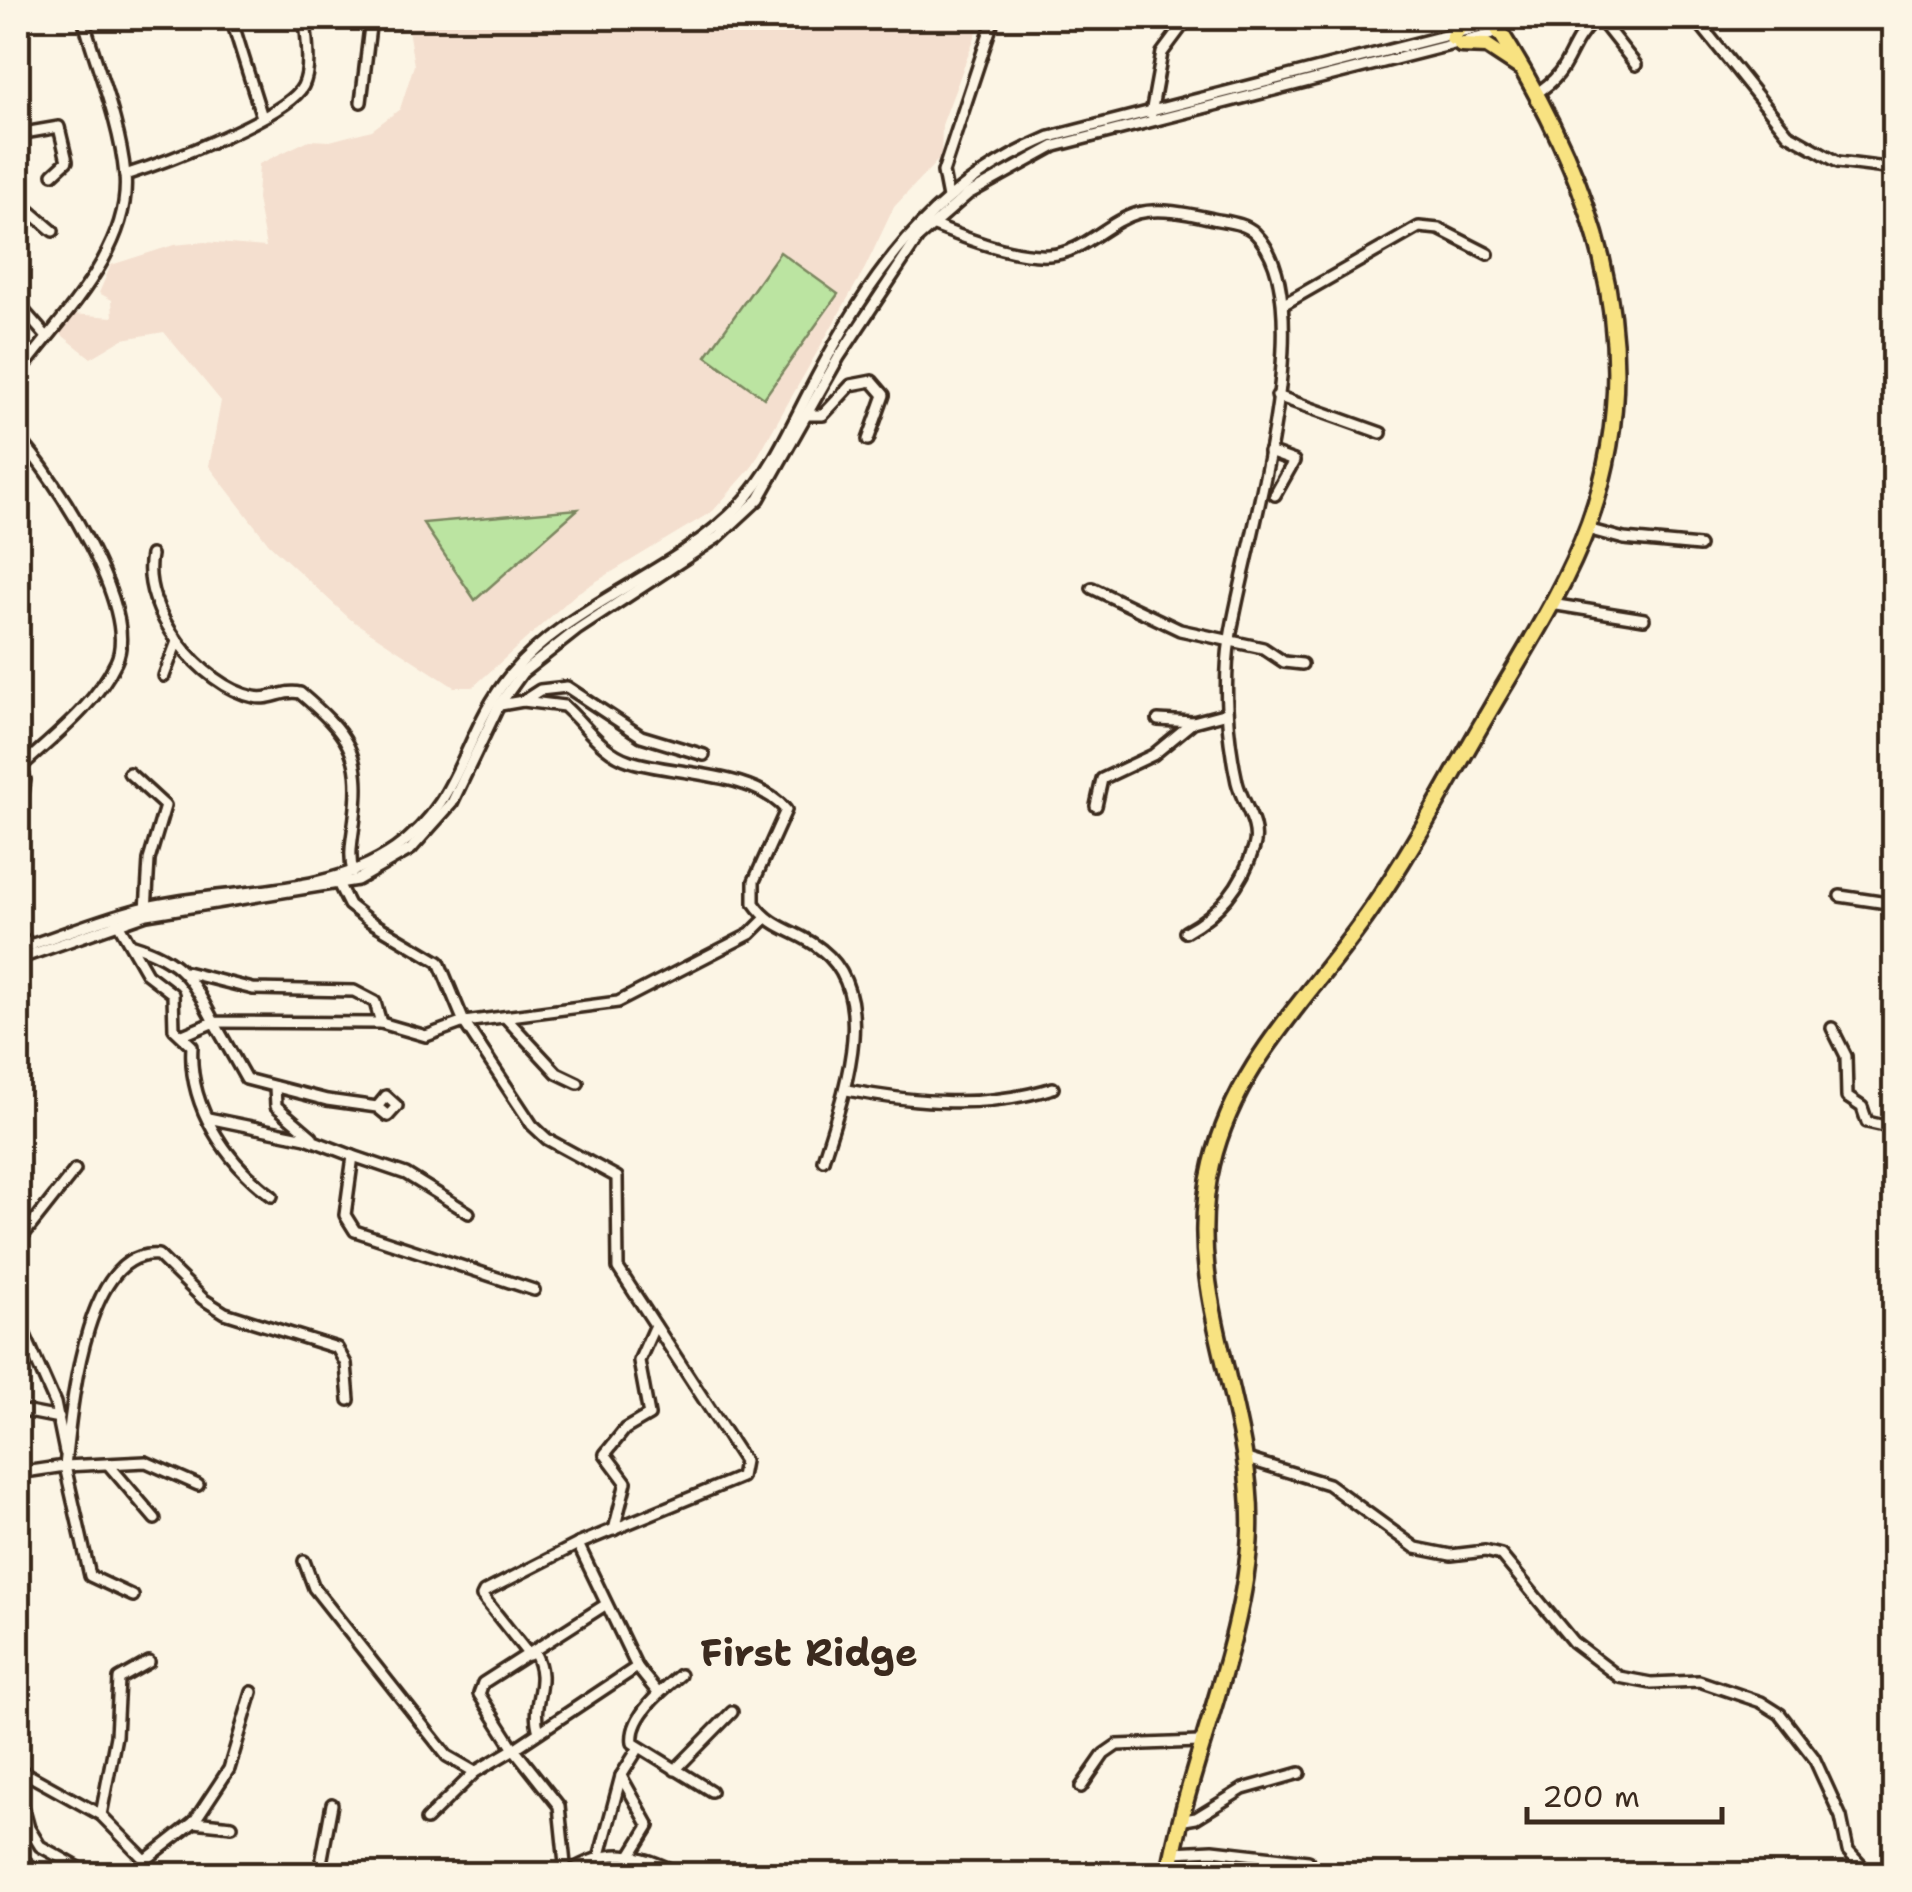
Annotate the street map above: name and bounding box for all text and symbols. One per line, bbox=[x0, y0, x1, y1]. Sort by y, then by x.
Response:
district label: First Ridge bbox=[700, 1627, 918, 1678]
scale bar bbox=[1527, 1762, 1722, 1824]
text: 200 m bbox=[1542, 1776, 1640, 1817]

